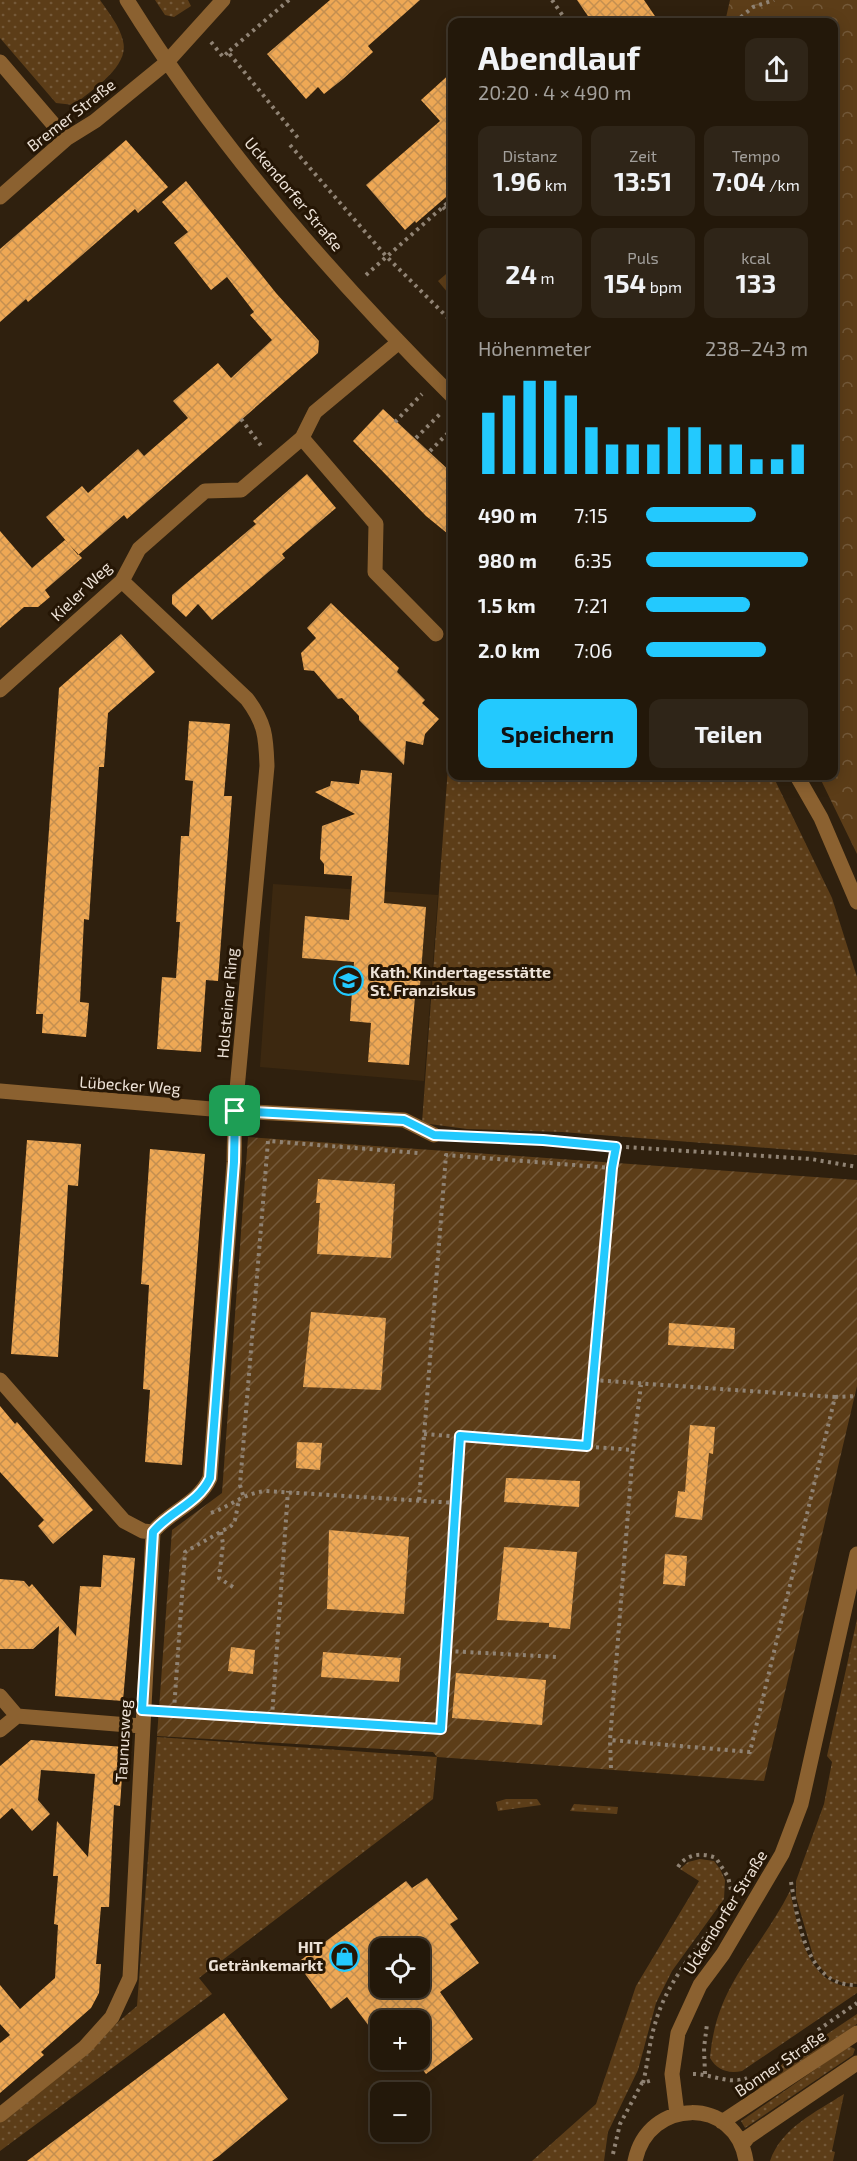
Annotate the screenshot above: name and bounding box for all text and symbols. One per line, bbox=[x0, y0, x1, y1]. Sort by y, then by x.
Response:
text: Abendlauf bbox=[478, 37, 640, 77]
button: share bbox=[745, 38, 808, 101]
street label: Bremer Straße bbox=[23, 74, 119, 155]
text: 20:20 · 4 × 490 m bbox=[478, 80, 632, 104]
street label: Uckendorfer Straße bbox=[241, 133, 348, 254]
text: Distanz bbox=[502, 146, 558, 165]
text: Zeit bbox=[629, 146, 657, 165]
text: Tempo bbox=[732, 146, 780, 165]
text: 1.96 bbox=[493, 165, 541, 196]
text: 13:51 bbox=[614, 165, 672, 196]
text: 7:04 bbox=[712, 165, 766, 196]
text: km bbox=[541, 175, 567, 194]
text: /km bbox=[766, 175, 800, 194]
text: Puls bbox=[627, 248, 659, 267]
text: kcal bbox=[741, 248, 771, 267]
text: 24 bbox=[505, 258, 537, 289]
text: 154 bbox=[604, 267, 646, 298]
text: 133 bbox=[736, 267, 776, 298]
text: m bbox=[537, 268, 555, 287]
text: bpm bbox=[646, 277, 682, 296]
text: Höhenmeter bbox=[478, 336, 591, 360]
text: 238–243 m bbox=[705, 336, 808, 360]
text: 490 m bbox=[478, 503, 537, 527]
text: 7:15 bbox=[574, 503, 608, 527]
text: 980 m bbox=[478, 548, 537, 572]
text: 6:35 bbox=[574, 548, 612, 572]
street label: Kieler Weg bbox=[46, 557, 115, 624]
text: 1.5 km bbox=[478, 593, 536, 617]
text: 7:21 bbox=[574, 593, 608, 617]
text: 2.0 km bbox=[478, 638, 540, 662]
text: 7:06 bbox=[574, 638, 612, 662]
button: Speichern bbox=[478, 699, 637, 768]
button: Teilen bbox=[649, 699, 808, 768]
street label: Holsteiner Ring bbox=[212, 947, 241, 1059]
place label: Kath. Kindertagesstätte St. Franziskus bbox=[370, 962, 551, 999]
school or university icon: Kath. Kindertagesstätte St. Franziskus bbox=[333, 965, 365, 997]
street label: Lübecker Weg bbox=[79, 1071, 181, 1098]
pin bbox=[209, 1085, 260, 1136]
icon: arrive bbox=[218, 1094, 251, 1127]
street label: Taunusweg bbox=[111, 1699, 134, 1783]
street label: Uckendorfer Straße bbox=[679, 1846, 770, 1977]
place label: HIT Getränkemarkt bbox=[208, 1937, 323, 1974]
map controls bbox=[370, 1938, 430, 2142]
button: locate bbox=[370, 1938, 430, 1998]
shop icon: HIT Getränkemarkt bbox=[328, 1940, 360, 1972]
button: + bbox=[370, 2010, 430, 2070]
street label: Bonner Straße bbox=[731, 2025, 829, 2100]
button: − bbox=[370, 2082, 430, 2142]

